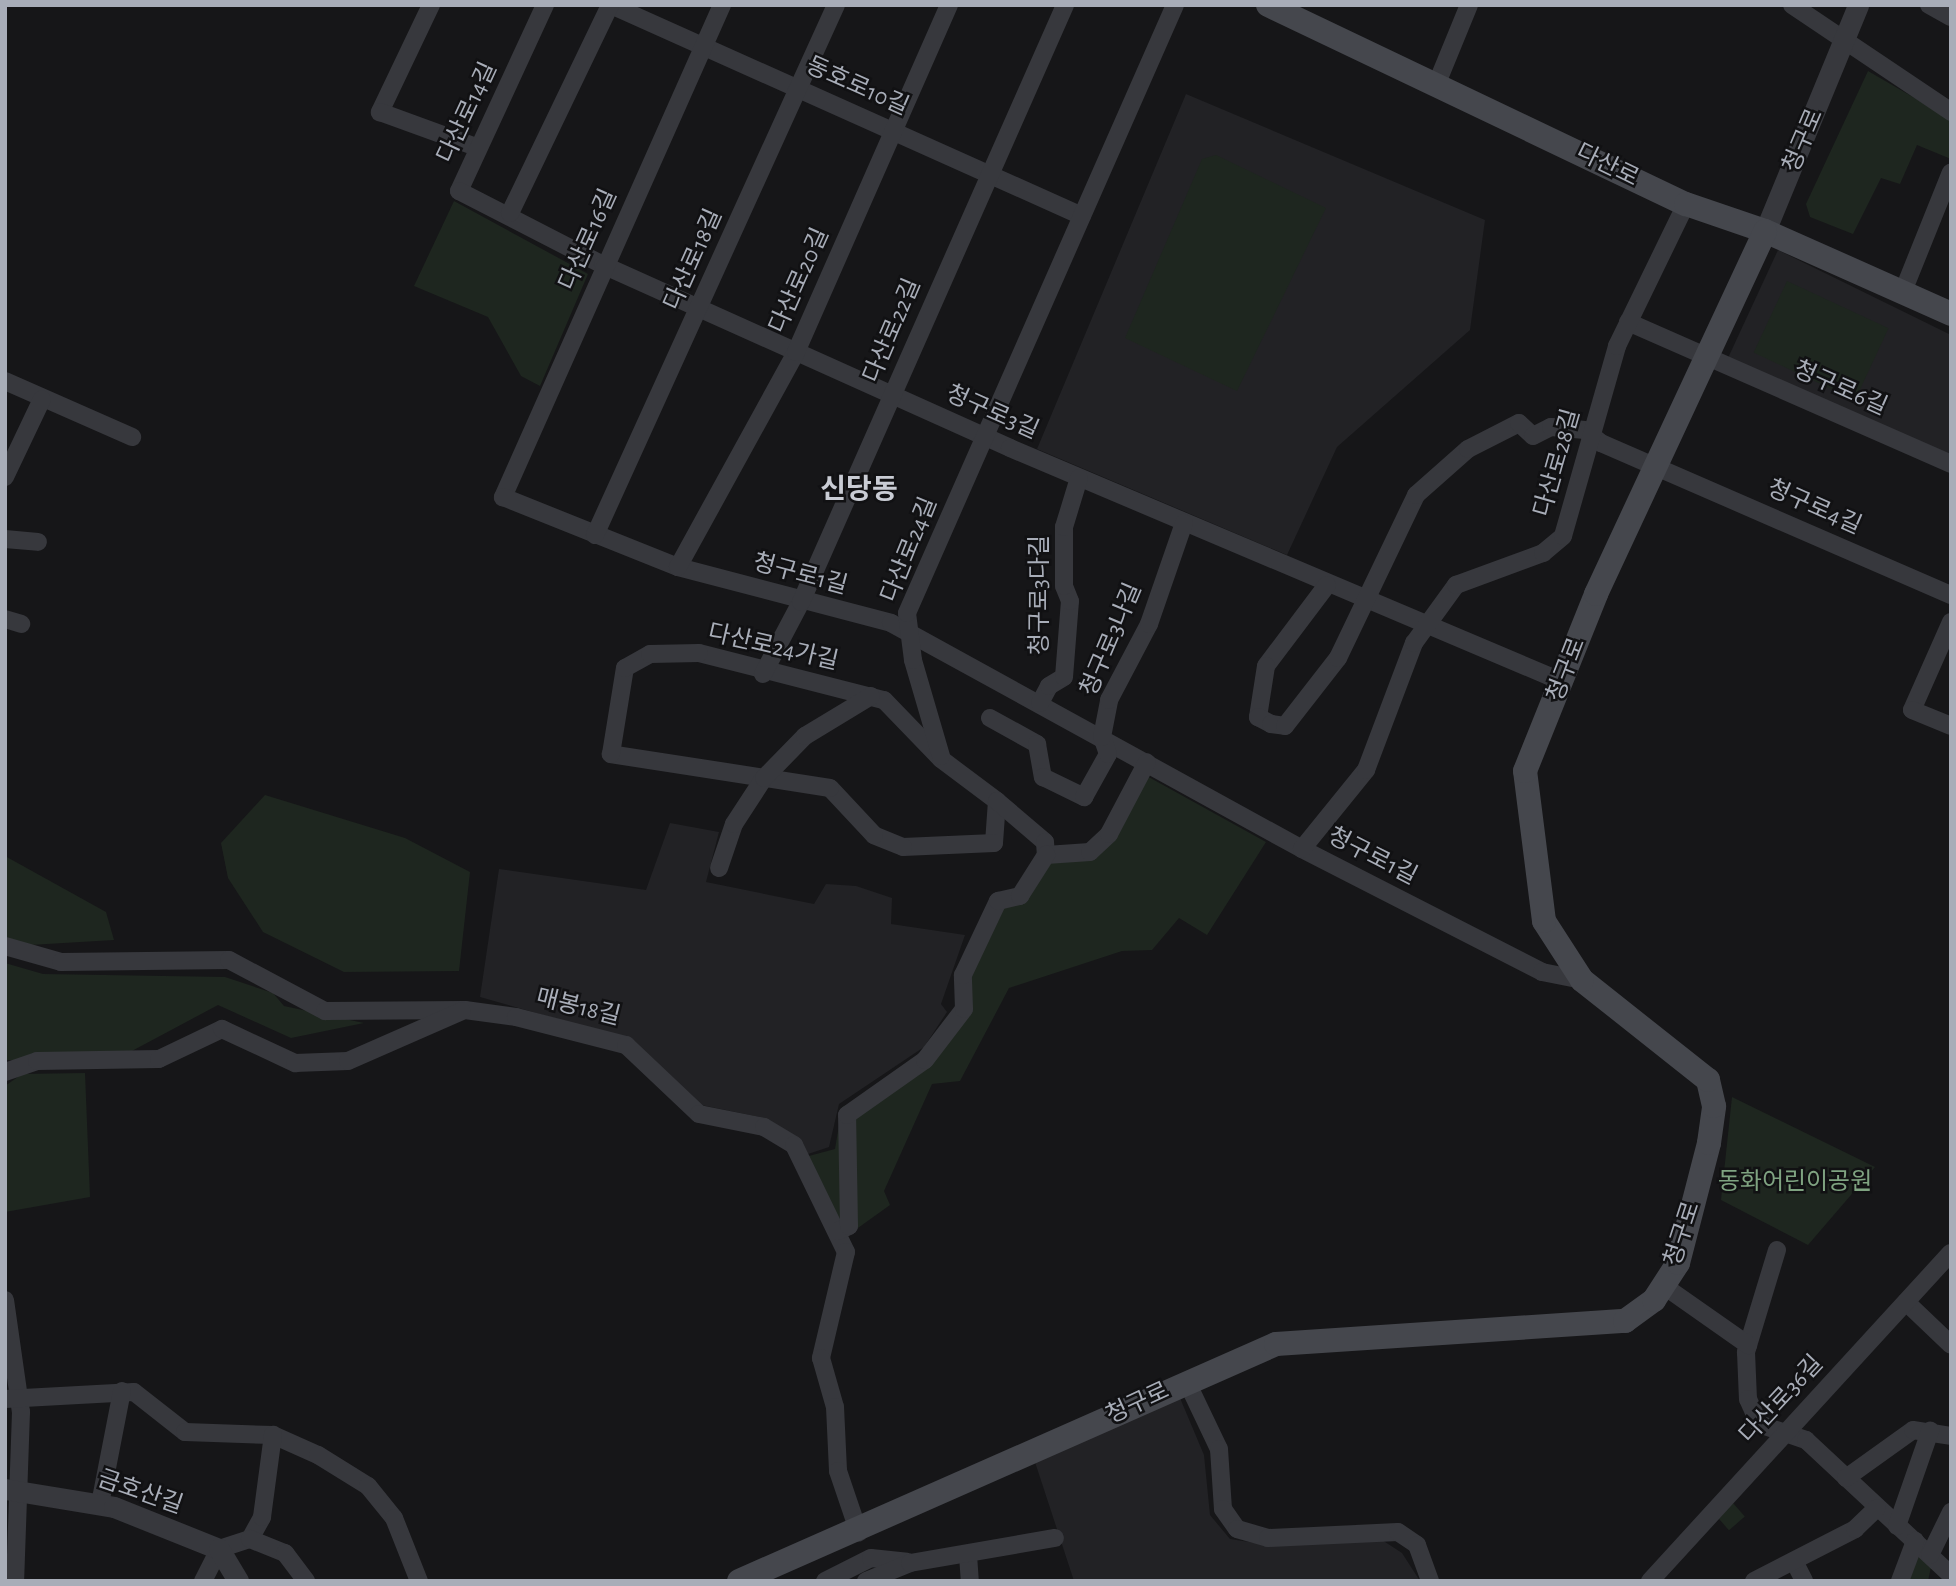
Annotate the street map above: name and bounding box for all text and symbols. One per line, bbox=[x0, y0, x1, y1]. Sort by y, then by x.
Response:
street label: 동호로10길 bbox=[801, 52, 913, 122]
street label: 다산로14길 bbox=[432, 58, 504, 168]
street label: 청구로 bbox=[1778, 105, 1830, 177]
street label: 다산로 bbox=[1571, 139, 1643, 193]
street label: 다산로16길 bbox=[554, 185, 624, 295]
street label: 다산로18길 bbox=[659, 205, 729, 315]
street label: 다산로20길 bbox=[764, 224, 836, 338]
street label: 다산로22길 bbox=[858, 275, 928, 387]
street label: 청구로6길 bbox=[1789, 356, 1891, 422]
street label: 청구로3길 bbox=[941, 380, 1043, 446]
street label: 다산로28길 bbox=[1529, 406, 1587, 520]
district label: 신당동 bbox=[820, 473, 898, 507]
street label: 청구로4길 bbox=[1763, 475, 1865, 541]
street label: 다산로24길 bbox=[876, 493, 944, 607]
street label: 청구로3다길 bbox=[1027, 535, 1055, 655]
street label: 청구로1길 bbox=[750, 549, 850, 601]
street label: 청구로3나길 bbox=[1075, 579, 1149, 701]
street label: 다산로24가길 bbox=[705, 619, 841, 677]
street label: 청구로 bbox=[1542, 634, 1592, 706]
street label: 청구로1길 bbox=[1322, 822, 1422, 892]
street label: 매봉18길 bbox=[533, 984, 623, 1032]
park label: 동화어린이공원 bbox=[1718, 1169, 1872, 1197]
street label: 청구로 bbox=[1659, 1198, 1707, 1270]
street label: 다산로36길 bbox=[1734, 1350, 1830, 1450]
street label: 청구로 bbox=[1102, 1377, 1174, 1431]
street label: 금호산길 bbox=[94, 1465, 186, 1521]

